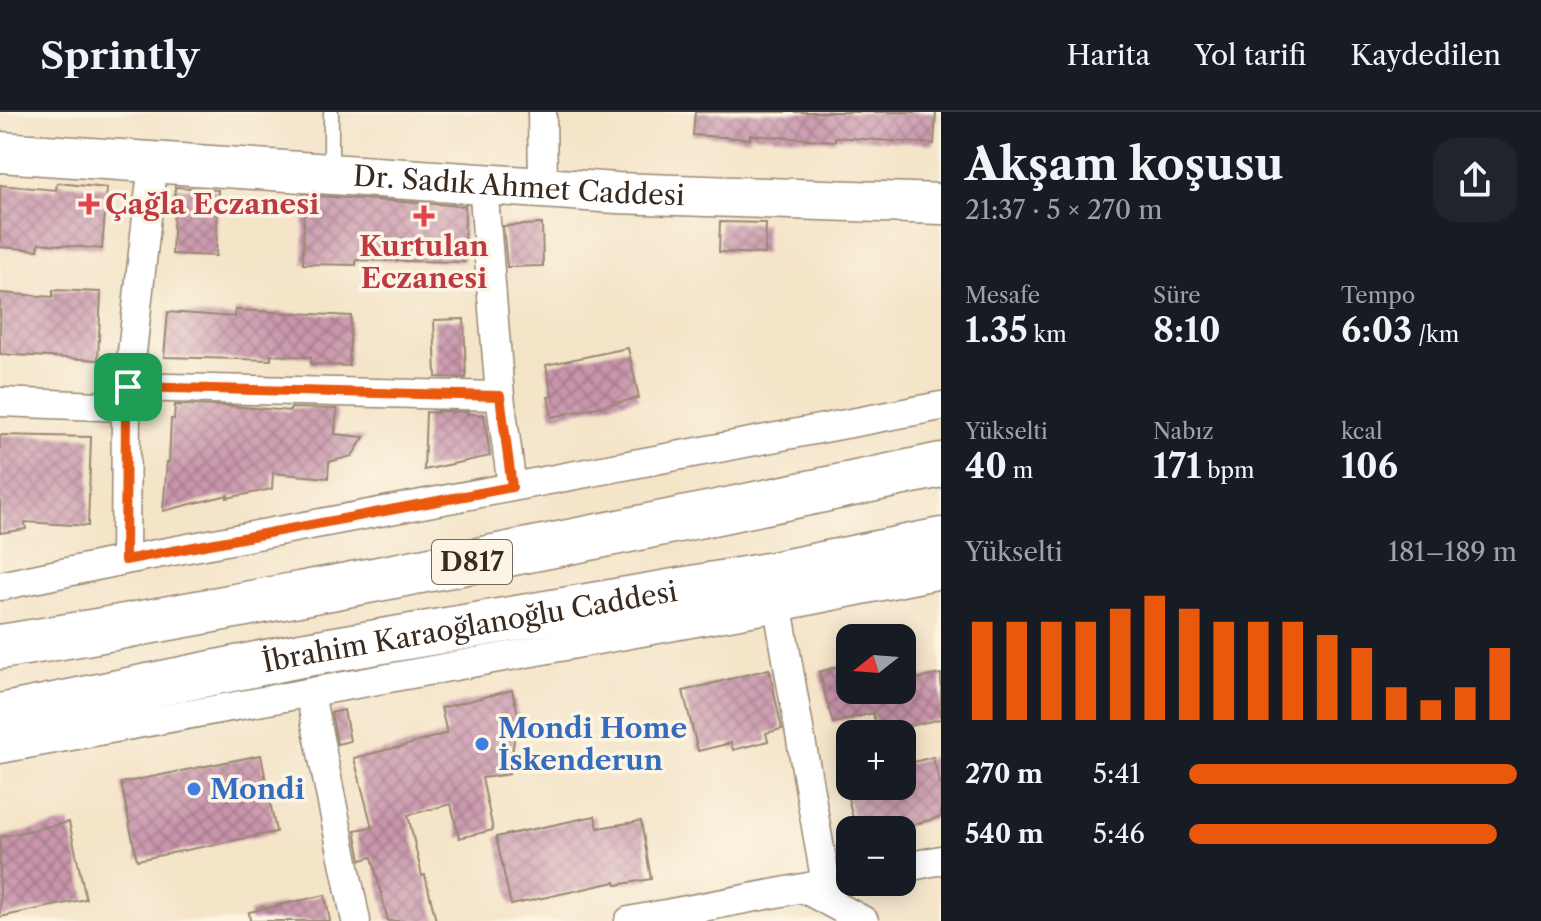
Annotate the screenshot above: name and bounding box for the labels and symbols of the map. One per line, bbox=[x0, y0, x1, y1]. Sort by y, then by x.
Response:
street label: Dr. Sadık Ahmet Caddesi bbox=[352, 159, 685, 212]
place label: Çağla Eczanesi bbox=[105, 187, 319, 221]
marker: Çağla Eczanesi bbox=[80, 195, 98, 213]
marker: Kurtulan Eczanesi bbox=[415, 207, 433, 225]
place label: Kurtulan Eczanesi bbox=[359, 229, 489, 295]
pin bbox=[94, 353, 162, 421]
road number: D817 bbox=[432, 540, 512, 584]
street label: İbrahim Karaoğlanoğlu Caddesi bbox=[259, 574, 680, 679]
north arrow bbox=[836, 624, 916, 704]
place label: Mondi Home İskenderun bbox=[498, 711, 687, 777]
marker: Mondi Home İskenderun bbox=[473, 735, 491, 753]
place label: Mondi bbox=[210, 772, 305, 806]
marker: Mondi bbox=[185, 780, 203, 798]

